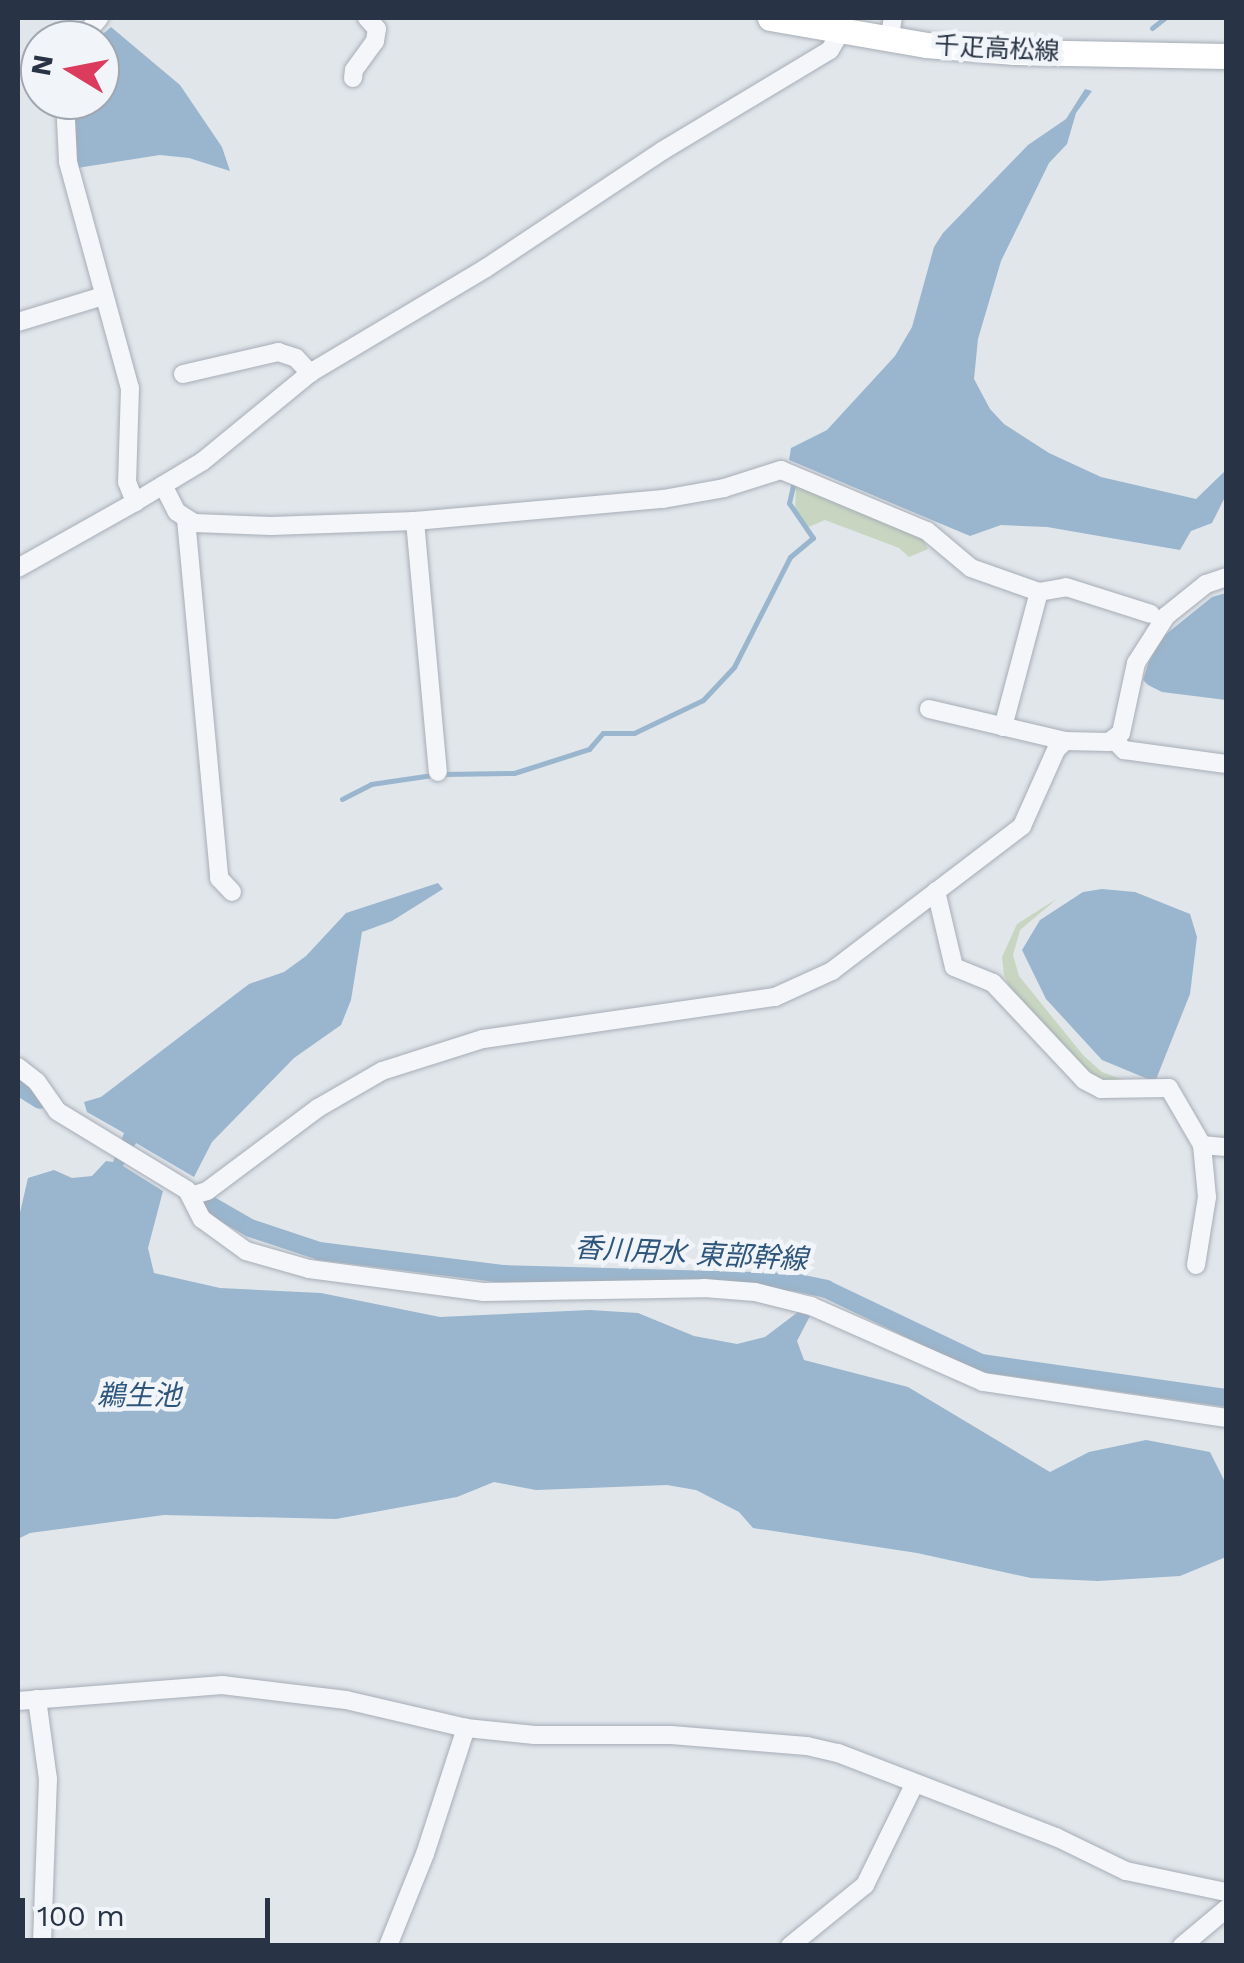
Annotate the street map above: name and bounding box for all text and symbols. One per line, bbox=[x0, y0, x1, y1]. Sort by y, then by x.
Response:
north arrow bbox=[20, 20, 120, 120]
street label: 千疋高松線 bbox=[934, 31, 1060, 67]
text: N bbox=[24, 52, 60, 78]
water label: 香川用水 東部幹線 bbox=[574, 1231, 808, 1277]
water label: 鵜生池 bbox=[97, 1379, 181, 1413]
scale bar bbox=[25, 1878, 275, 1940]
text: 100 m bbox=[37, 1898, 125, 1933]

